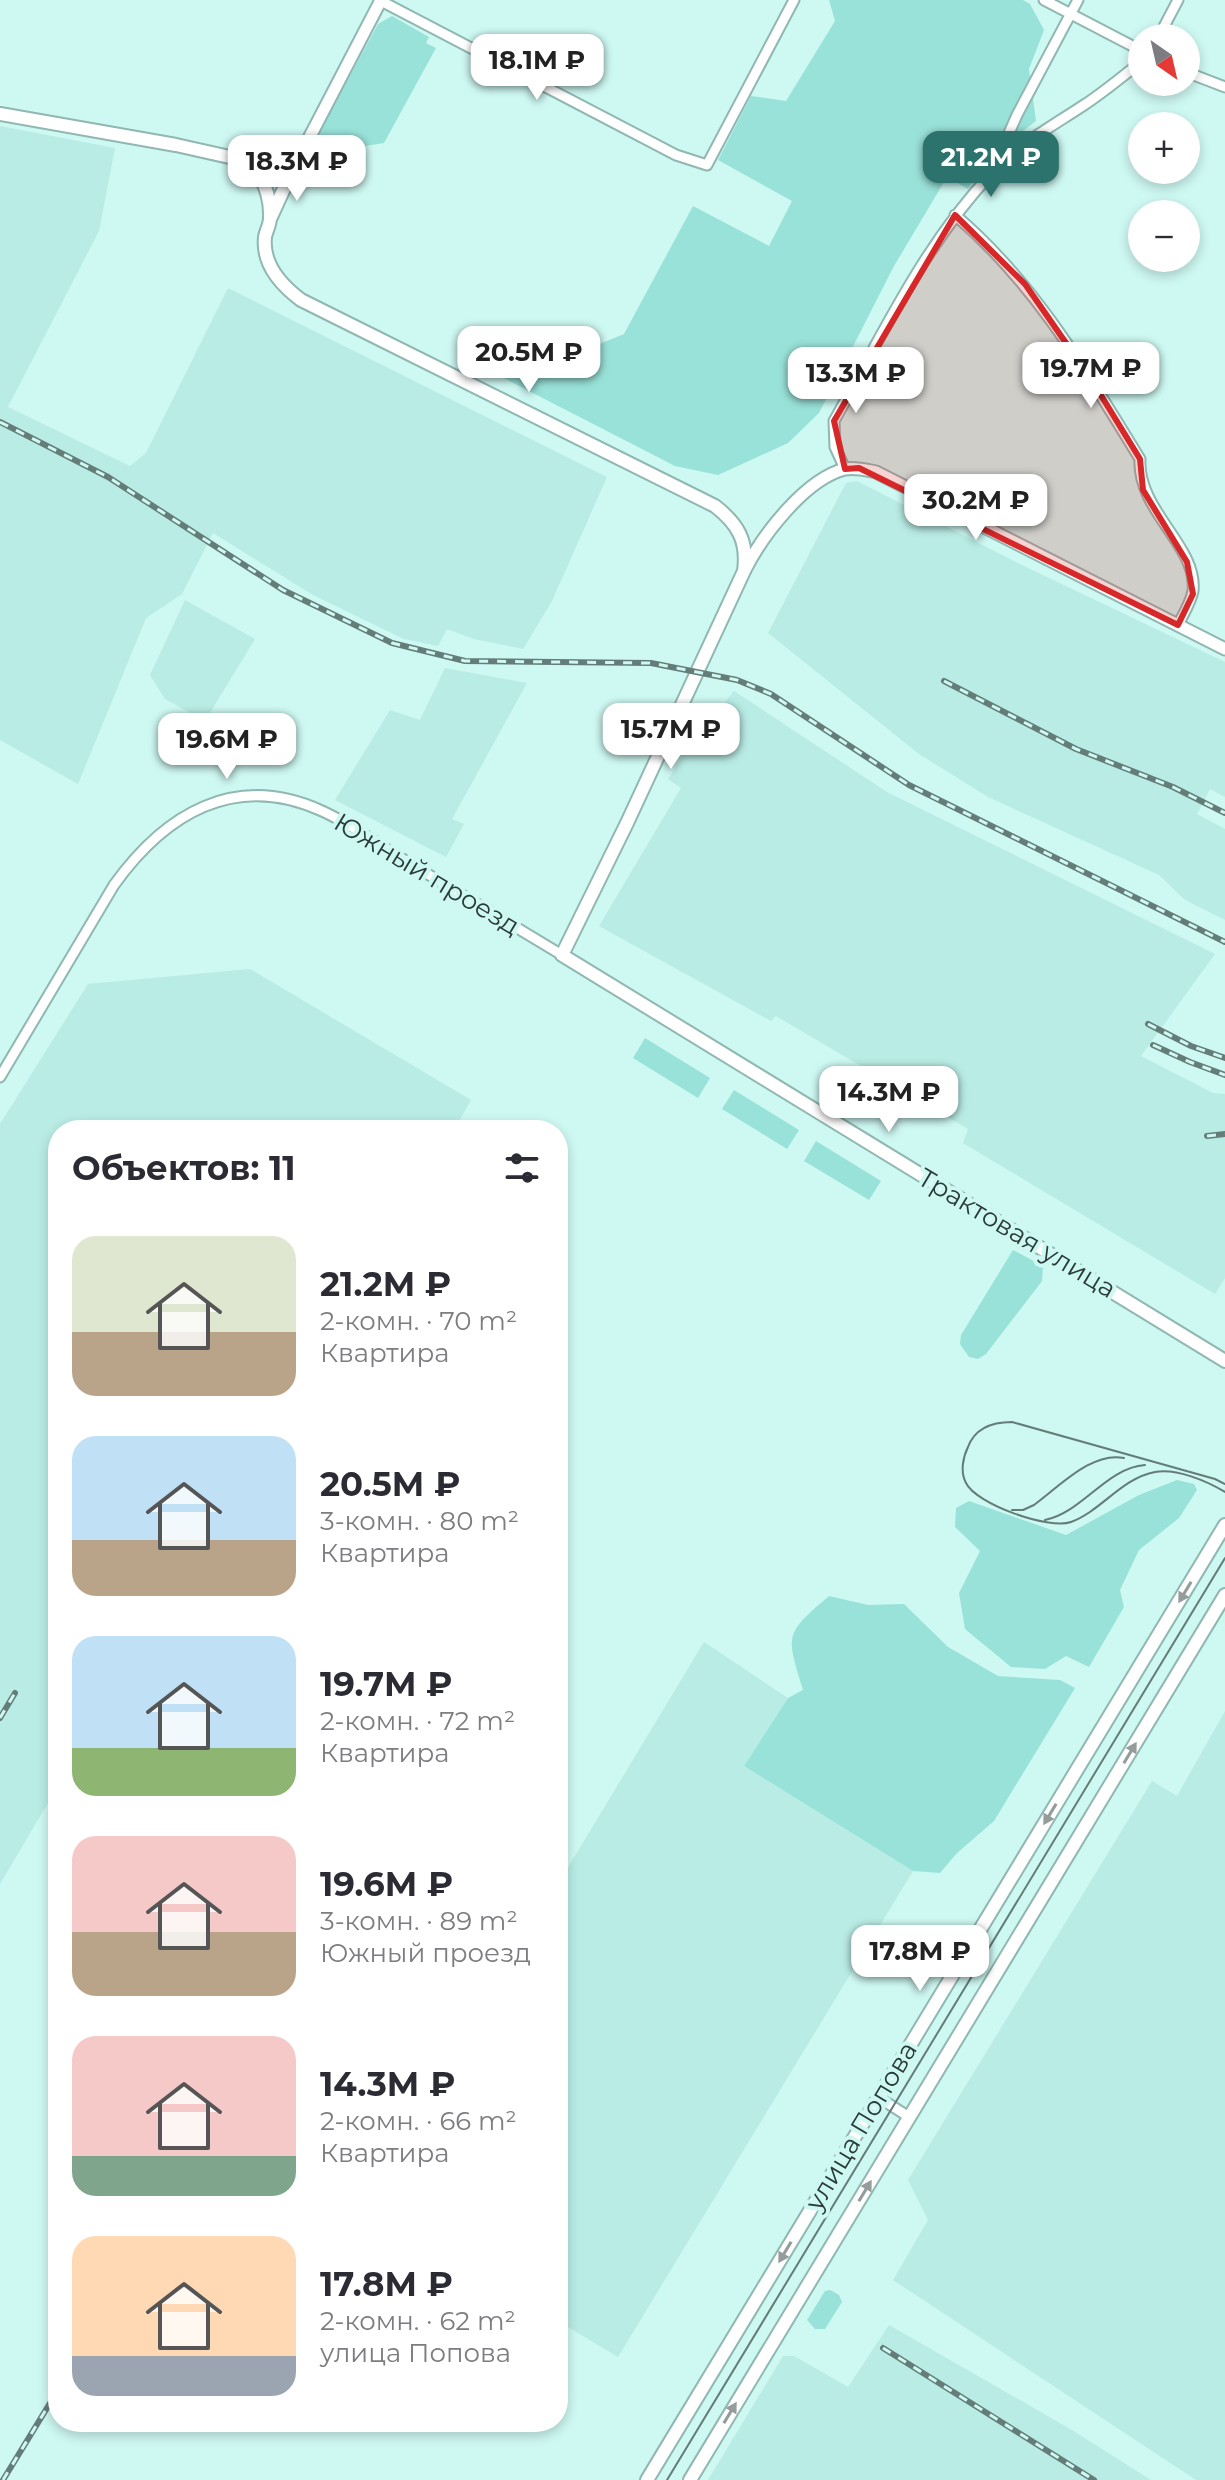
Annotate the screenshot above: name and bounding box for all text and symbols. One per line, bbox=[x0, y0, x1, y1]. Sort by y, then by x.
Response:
north arrow bbox=[1128, 24, 1200, 96]
map controls bbox=[1128, 24, 1200, 272]
pin: 18.1M ₽ bbox=[463, 34, 611, 102]
text: 18.1M ₽ bbox=[489, 44, 585, 76]
button: + bbox=[1128, 112, 1200, 184]
pin: 21.2M ₽ bbox=[917, 131, 1065, 199]
pin: 18.3M ₽ bbox=[223, 135, 371, 203]
text: 21.2M ₽ bbox=[941, 141, 1041, 173]
text: 18.3M ₽ bbox=[246, 145, 348, 177]
button: − bbox=[1128, 200, 1200, 272]
pin: 20.5M ₽ bbox=[455, 326, 603, 394]
text: 20.5M ₽ bbox=[475, 336, 583, 368]
pin: 19.7M ₽ bbox=[1017, 342, 1165, 410]
pin: 13.3M ₽ bbox=[782, 347, 930, 415]
text: 19.7M ₽ bbox=[1040, 352, 1142, 384]
text: 13.3M ₽ bbox=[806, 357, 906, 389]
pin: 30.2M ₽ bbox=[902, 474, 1050, 542]
text: 30.2M ₽ bbox=[922, 484, 1030, 516]
pin: 15.7M ₽ bbox=[597, 703, 745, 771]
pin: 19.6M ₽ bbox=[153, 713, 301, 781]
text: 15.7M ₽ bbox=[621, 713, 721, 745]
text: 19.6M ₽ bbox=[176, 723, 278, 755]
street label: Южный проезд bbox=[328, 806, 526, 942]
pin: 14.3M ₽ bbox=[815, 1066, 963, 1134]
text: 14.3M ₽ bbox=[837, 1076, 941, 1108]
icon: filters bbox=[500, 1146, 544, 1190]
text: Объектов: 11 bbox=[72, 1147, 296, 1189]
street label: Трактовая улица bbox=[912, 1161, 1122, 1305]
text: 21.2M ₽ bbox=[320, 1263, 451, 1305]
icon: home bbox=[136, 1268, 232, 1364]
text: 2-комн. · 70 m² bbox=[320, 1305, 517, 1337]
text: Квартира bbox=[320, 1337, 449, 1369]
text: 20.5M ₽ bbox=[320, 1463, 460, 1505]
icon: home bbox=[136, 1468, 232, 1564]
text: 3-комн. · 80 m² bbox=[320, 1505, 519, 1537]
text: Квартира bbox=[320, 1537, 449, 1569]
one-way arrow bbox=[1178, 1581, 1192, 1603]
text: 19.7M ₽ bbox=[320, 1663, 452, 1705]
icon: home bbox=[136, 1668, 232, 1764]
text: 2-комн. · 72 m² bbox=[320, 1705, 515, 1737]
text: Квартира bbox=[320, 1737, 449, 1769]
one-way arrow bbox=[1122, 1742, 1136, 1764]
one-way arrow bbox=[1043, 1803, 1057, 1825]
text: 19.6M ₽ bbox=[320, 1863, 453, 1905]
icon: home bbox=[136, 1868, 232, 1964]
text: 3-комн. · 89 m² bbox=[320, 1905, 518, 1937]
pin: 17.8M ₽ bbox=[846, 1925, 994, 1993]
text: 17.8M ₽ bbox=[869, 1935, 971, 1967]
text: Южный проезд bbox=[320, 1937, 531, 1969]
street label: улица Попова bbox=[798, 2036, 924, 2217]
text: 14.3M ₽ bbox=[320, 2063, 455, 2105]
icon: home bbox=[136, 2068, 232, 2164]
text: 2-комн. · 66 m² bbox=[320, 2105, 517, 2137]
text: Квартира bbox=[320, 2137, 449, 2169]
one-way arrow bbox=[858, 2180, 872, 2202]
one-way arrow bbox=[778, 2241, 792, 2263]
text: 17.8M ₽ bbox=[320, 2263, 453, 2305]
icon: home bbox=[136, 2268, 232, 2364]
text: 2-комн. · 62 m² bbox=[320, 2305, 516, 2337]
text: улица Попова bbox=[320, 2337, 511, 2369]
one-way arrow bbox=[723, 2402, 737, 2424]

